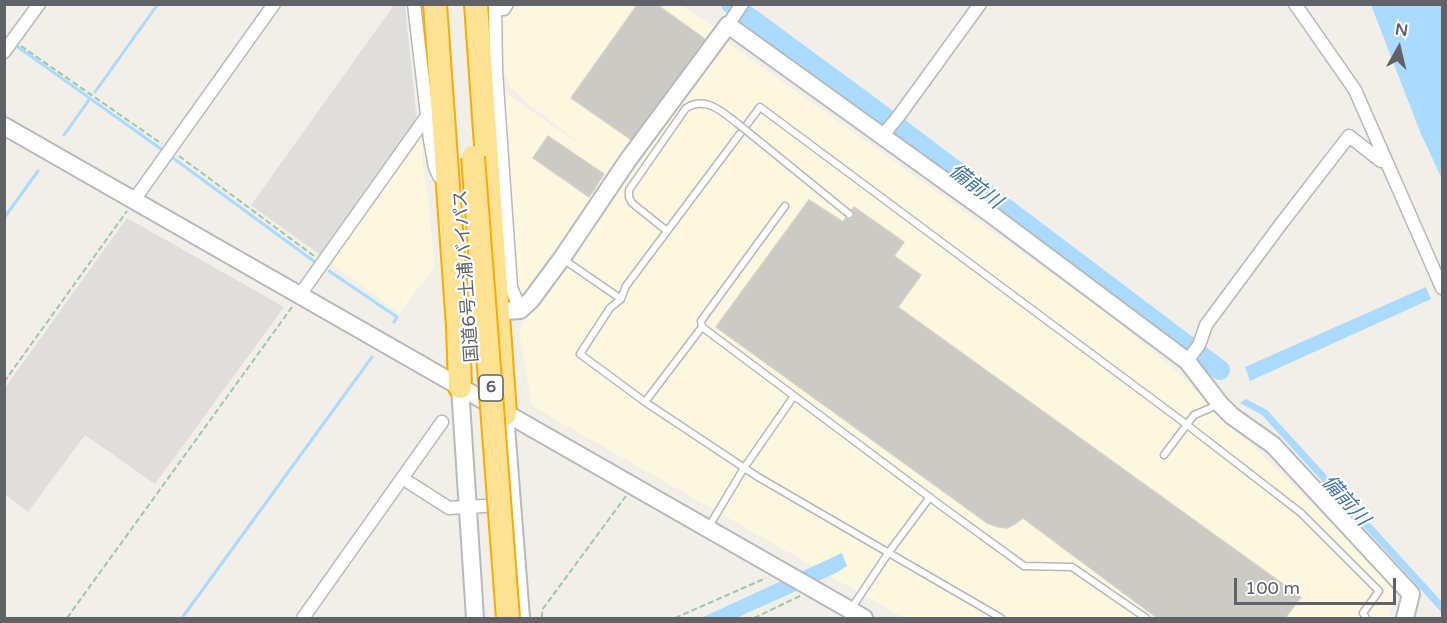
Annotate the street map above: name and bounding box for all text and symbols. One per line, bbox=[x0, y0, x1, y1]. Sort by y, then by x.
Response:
north arrow bbox=[1369, 18, 1429, 78]
text: N bbox=[1394, 19, 1409, 41]
water label: 備前川 bbox=[944, 159, 1006, 215]
street label: 国道6号土浦バイパス bbox=[450, 189, 484, 363]
road number: 6 bbox=[479, 375, 503, 401]
water label: 備前川 bbox=[1316, 471, 1374, 531]
scale bar bbox=[1237, 566, 1399, 604]
text: 100 m bbox=[1245, 577, 1300, 599]

